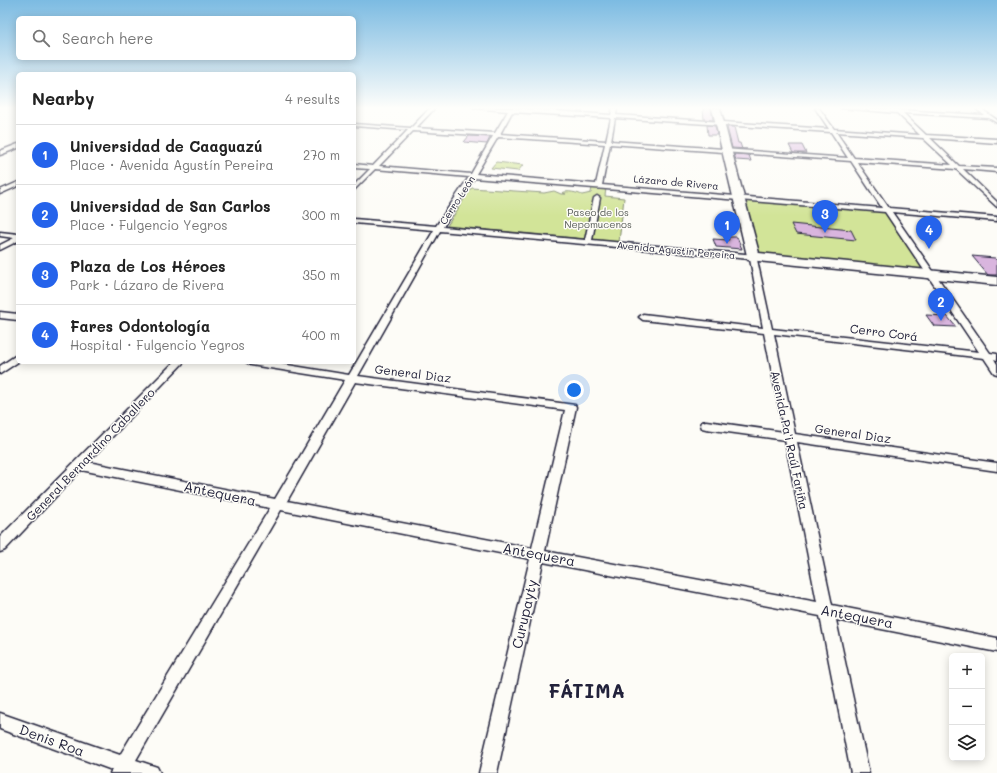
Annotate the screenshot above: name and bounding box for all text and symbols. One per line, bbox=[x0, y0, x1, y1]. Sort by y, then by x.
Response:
search box bbox=[16, 16, 356, 60]
icon: search bbox=[30, 27, 52, 49]
text: Search here bbox=[62, 28, 153, 48]
text: Nearby bbox=[32, 87, 94, 109]
text: 4 results bbox=[285, 90, 340, 107]
text: Universidad de Caaguazú bbox=[70, 136, 263, 156]
text: 1 bbox=[42, 146, 48, 163]
text: 270 m bbox=[303, 146, 340, 163]
text: Place · Avenida Agustín Pereira bbox=[70, 156, 274, 173]
street label: Lázaro de Rivera bbox=[633, 171, 719, 193]
street label: Cerro León bbox=[436, 173, 478, 227]
text: Universidad de San Carlos bbox=[70, 196, 271, 216]
pin: 3 bbox=[812, 200, 838, 233]
park label: Paseo de los Nepomucenos bbox=[564, 205, 632, 231]
text: 2 bbox=[41, 206, 49, 223]
text: 300 m bbox=[302, 206, 340, 223]
pin: 1 bbox=[714, 211, 740, 244]
text: Place · Fulgencio Yegros bbox=[70, 216, 228, 233]
pin: 4 bbox=[916, 216, 942, 249]
street label: Avenida Agustín Pereira bbox=[616, 238, 736, 262]
text: Plaza de Los Héroes bbox=[70, 256, 226, 276]
text: 3 bbox=[41, 266, 49, 283]
text: 350 m bbox=[302, 266, 340, 283]
text: Park · Lázaro de Rivera bbox=[70, 276, 224, 293]
pin: 2 bbox=[928, 288, 954, 321]
text: Fares Odontología bbox=[70, 316, 210, 336]
street label: Cerro Corá bbox=[849, 320, 919, 344]
text: 4 bbox=[41, 326, 49, 343]
text: 400 m bbox=[302, 326, 340, 343]
text: Hospital · Fulgencio Yegros bbox=[70, 336, 245, 353]
street label: General Diaz bbox=[374, 360, 452, 386]
street label: Avenida Pa'i Raúl Fariña bbox=[767, 369, 813, 511]
your location bbox=[564, 380, 584, 400]
street label: General Bernardino Caballero bbox=[22, 384, 158, 524]
street label: General Diaz bbox=[814, 420, 892, 446]
street label: Antequera bbox=[182, 476, 258, 510]
street label: Antequera bbox=[501, 538, 577, 570]
street label: Curupayty bbox=[507, 578, 541, 650]
street label: Antequera bbox=[819, 600, 895, 632]
map controls bbox=[949, 653, 985, 761]
button: + bbox=[949, 653, 985, 689]
district label: FÁTIMA bbox=[548, 678, 626, 703]
button: − bbox=[949, 689, 985, 725]
street label: Denis Roa bbox=[17, 720, 87, 760]
button: layers bbox=[949, 725, 985, 761]

